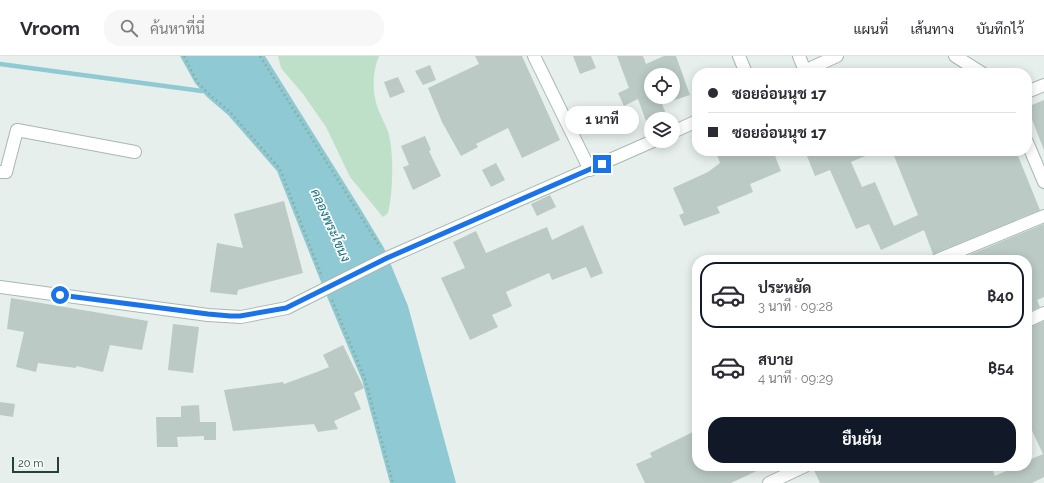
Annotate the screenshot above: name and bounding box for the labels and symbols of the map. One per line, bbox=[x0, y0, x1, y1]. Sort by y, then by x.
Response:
callout: 1 นาที bbox=[565, 106, 639, 134]
route end bbox=[593, 155, 611, 173]
water label: คลองพระโขนง bbox=[308, 186, 354, 264]
route start bbox=[51, 286, 69, 304]
scale bar bbox=[12, 455, 59, 474]

